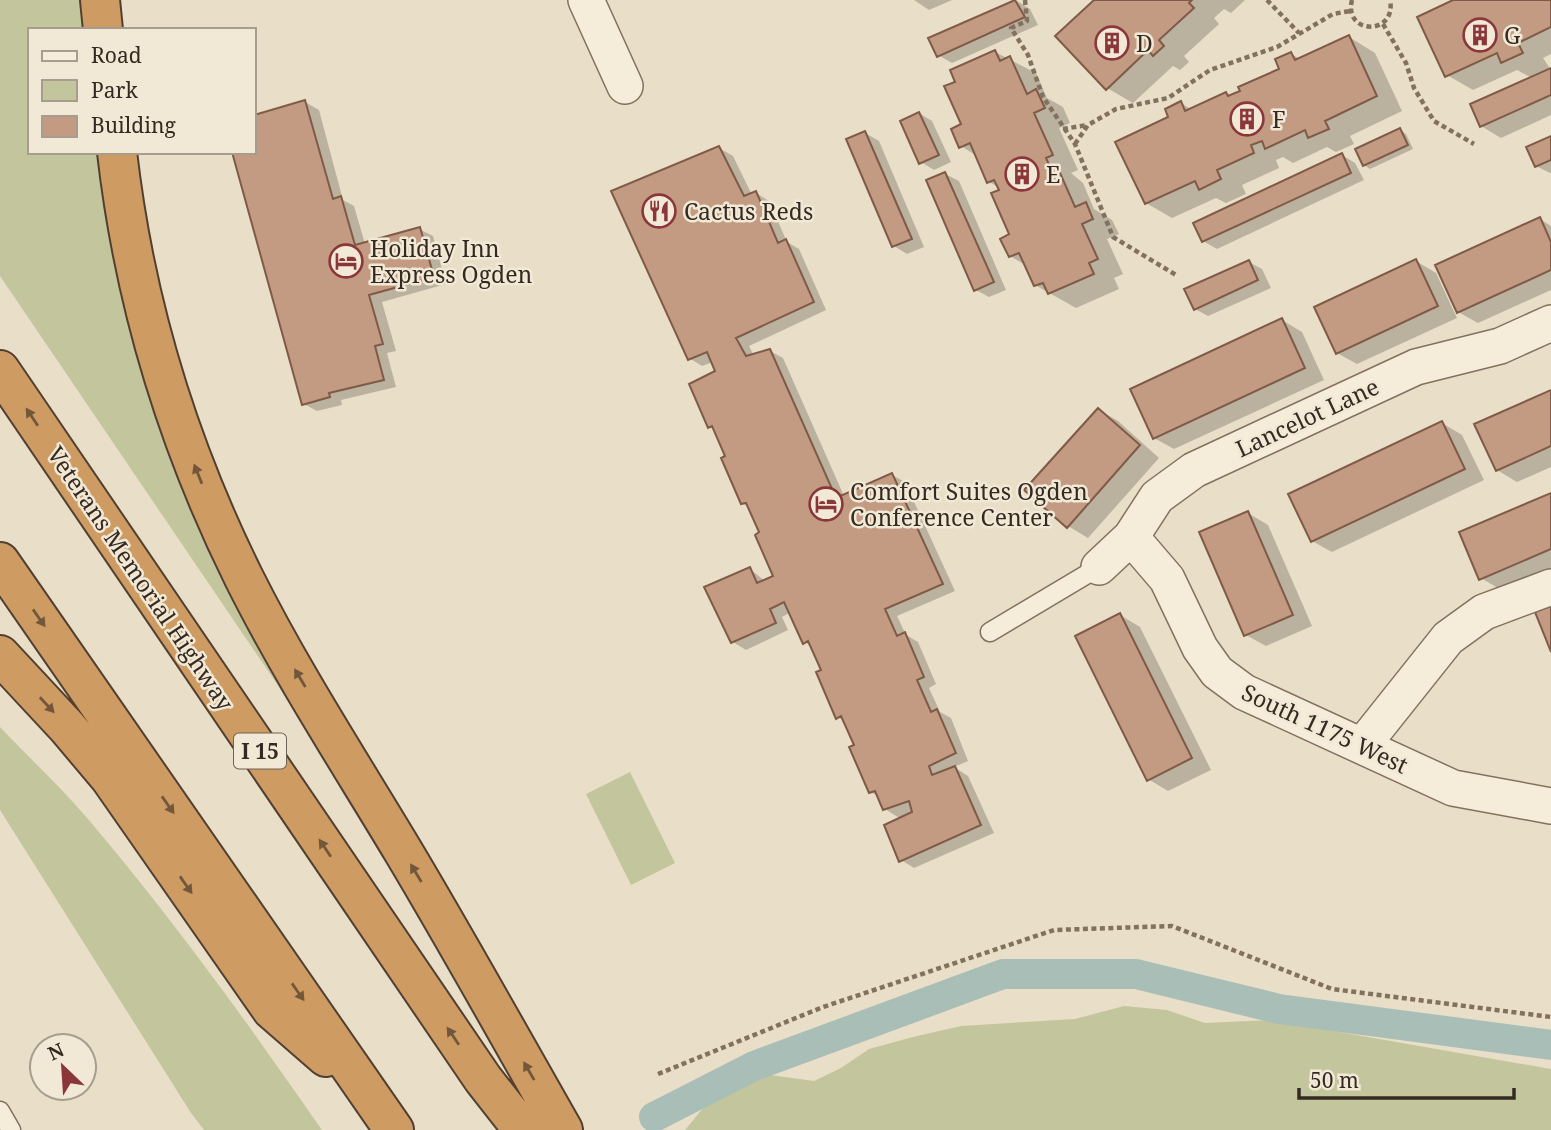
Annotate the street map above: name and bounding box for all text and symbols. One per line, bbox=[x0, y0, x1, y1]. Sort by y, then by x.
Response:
building icon: G bbox=[1461, 16, 1499, 54]
place label: G bbox=[1504, 19, 1520, 51]
building icon: D bbox=[1093, 24, 1131, 62]
place label: D bbox=[1136, 27, 1153, 59]
legend bbox=[28, 28, 256, 154]
text: Road bbox=[91, 41, 142, 69]
text: Park bbox=[91, 76, 138, 104]
building icon: F bbox=[1228, 100, 1266, 138]
place label: F bbox=[1272, 103, 1286, 135]
text: Building bbox=[91, 111, 176, 139]
building icon: E bbox=[1003, 155, 1041, 193]
place label: E bbox=[1046, 158, 1060, 190]
restaurant icon: Cactus Reds bbox=[640, 192, 678, 230]
place label: Cactus Reds bbox=[684, 195, 813, 227]
place label: Holiday Inn Express Ogden bbox=[370, 232, 532, 290]
hotel icon: Holiday Inn Express Ogden bbox=[327, 242, 365, 280]
street label: Lancelot Lane bbox=[1230, 370, 1384, 464]
one-way arrow bbox=[26, 407, 39, 426]
street label: Veterans Memorial Highway bbox=[40, 440, 242, 716]
one-way arrow bbox=[193, 464, 204, 485]
place label: Comfort Suites Ogden Conference Center bbox=[850, 475, 1088, 533]
hotel icon: Comfort Suites Ogden Conference Center bbox=[807, 485, 845, 523]
one-way arrow bbox=[32, 609, 46, 627]
one-way arrow bbox=[293, 668, 306, 687]
street label: South 1175 West bbox=[1237, 675, 1413, 781]
one-way arrow bbox=[38, 696, 54, 713]
road number: I 15 bbox=[234, 734, 286, 768]
one-way arrow bbox=[162, 795, 175, 815]
one-way arrow bbox=[318, 839, 332, 857]
one-way arrow bbox=[410, 864, 422, 883]
one-way arrow bbox=[179, 876, 193, 894]
one-way arrow bbox=[291, 983, 305, 1001]
one-way arrow bbox=[446, 1027, 460, 1045]
north arrow bbox=[28, 1032, 98, 1102]
text: N bbox=[44, 1037, 68, 1067]
scale bar bbox=[1299, 1056, 1514, 1100]
one-way arrow bbox=[523, 1061, 535, 1080]
text: 50 m bbox=[1310, 1066, 1359, 1094]

